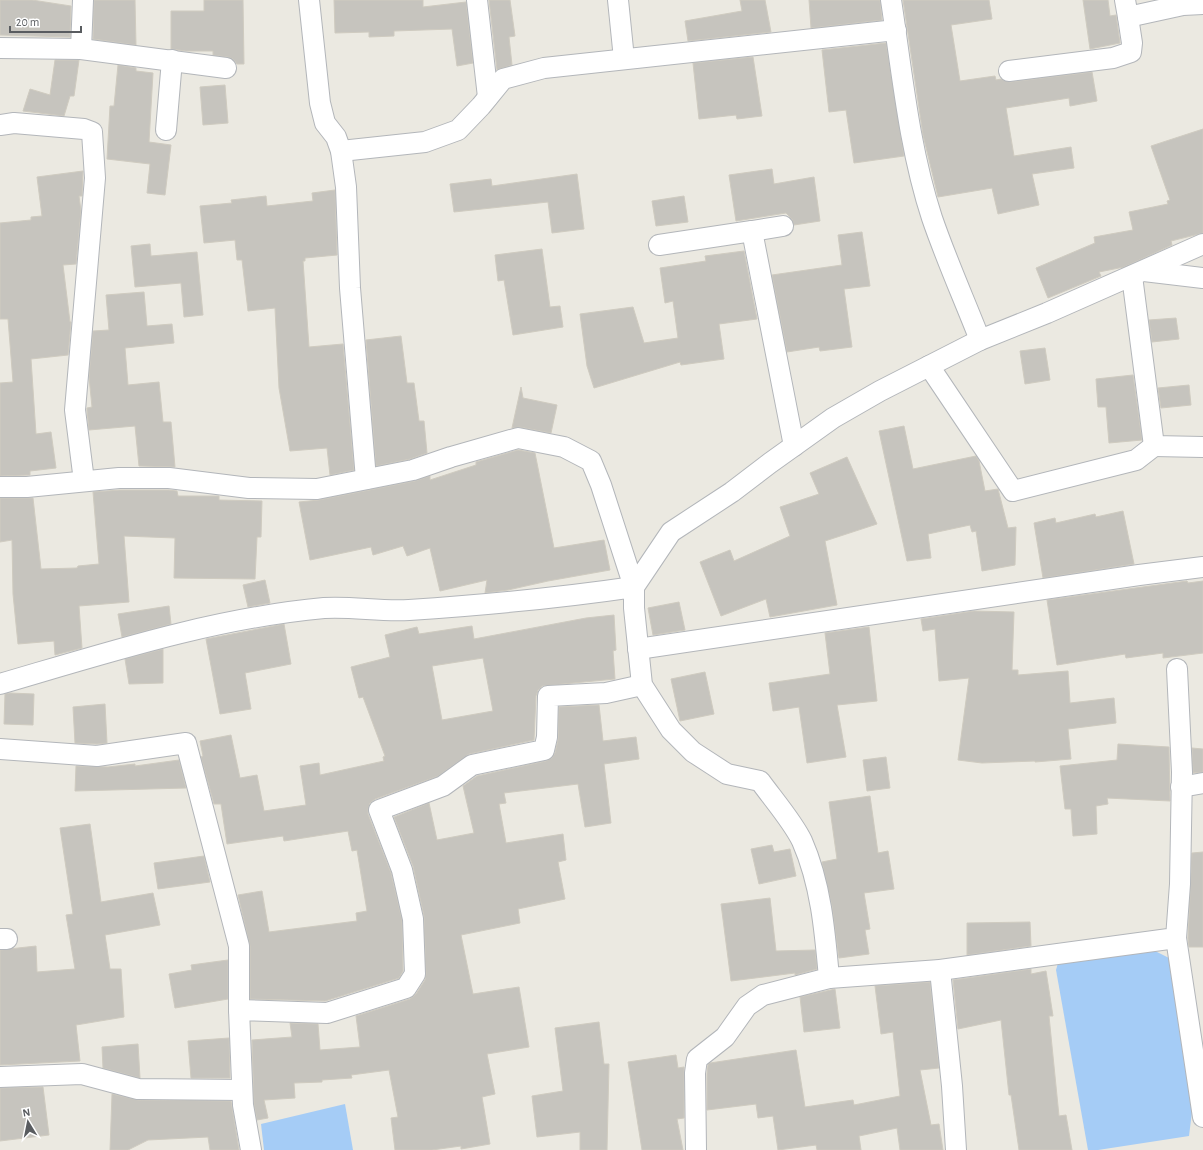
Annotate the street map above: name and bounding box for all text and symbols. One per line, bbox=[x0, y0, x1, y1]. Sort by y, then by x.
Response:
scale bar bbox=[10, 8, 81, 34]
text: 20 m bbox=[16, 16, 39, 28]
north arrow bbox=[8, 1102, 48, 1142]
text: N bbox=[22, 1107, 31, 1119]

